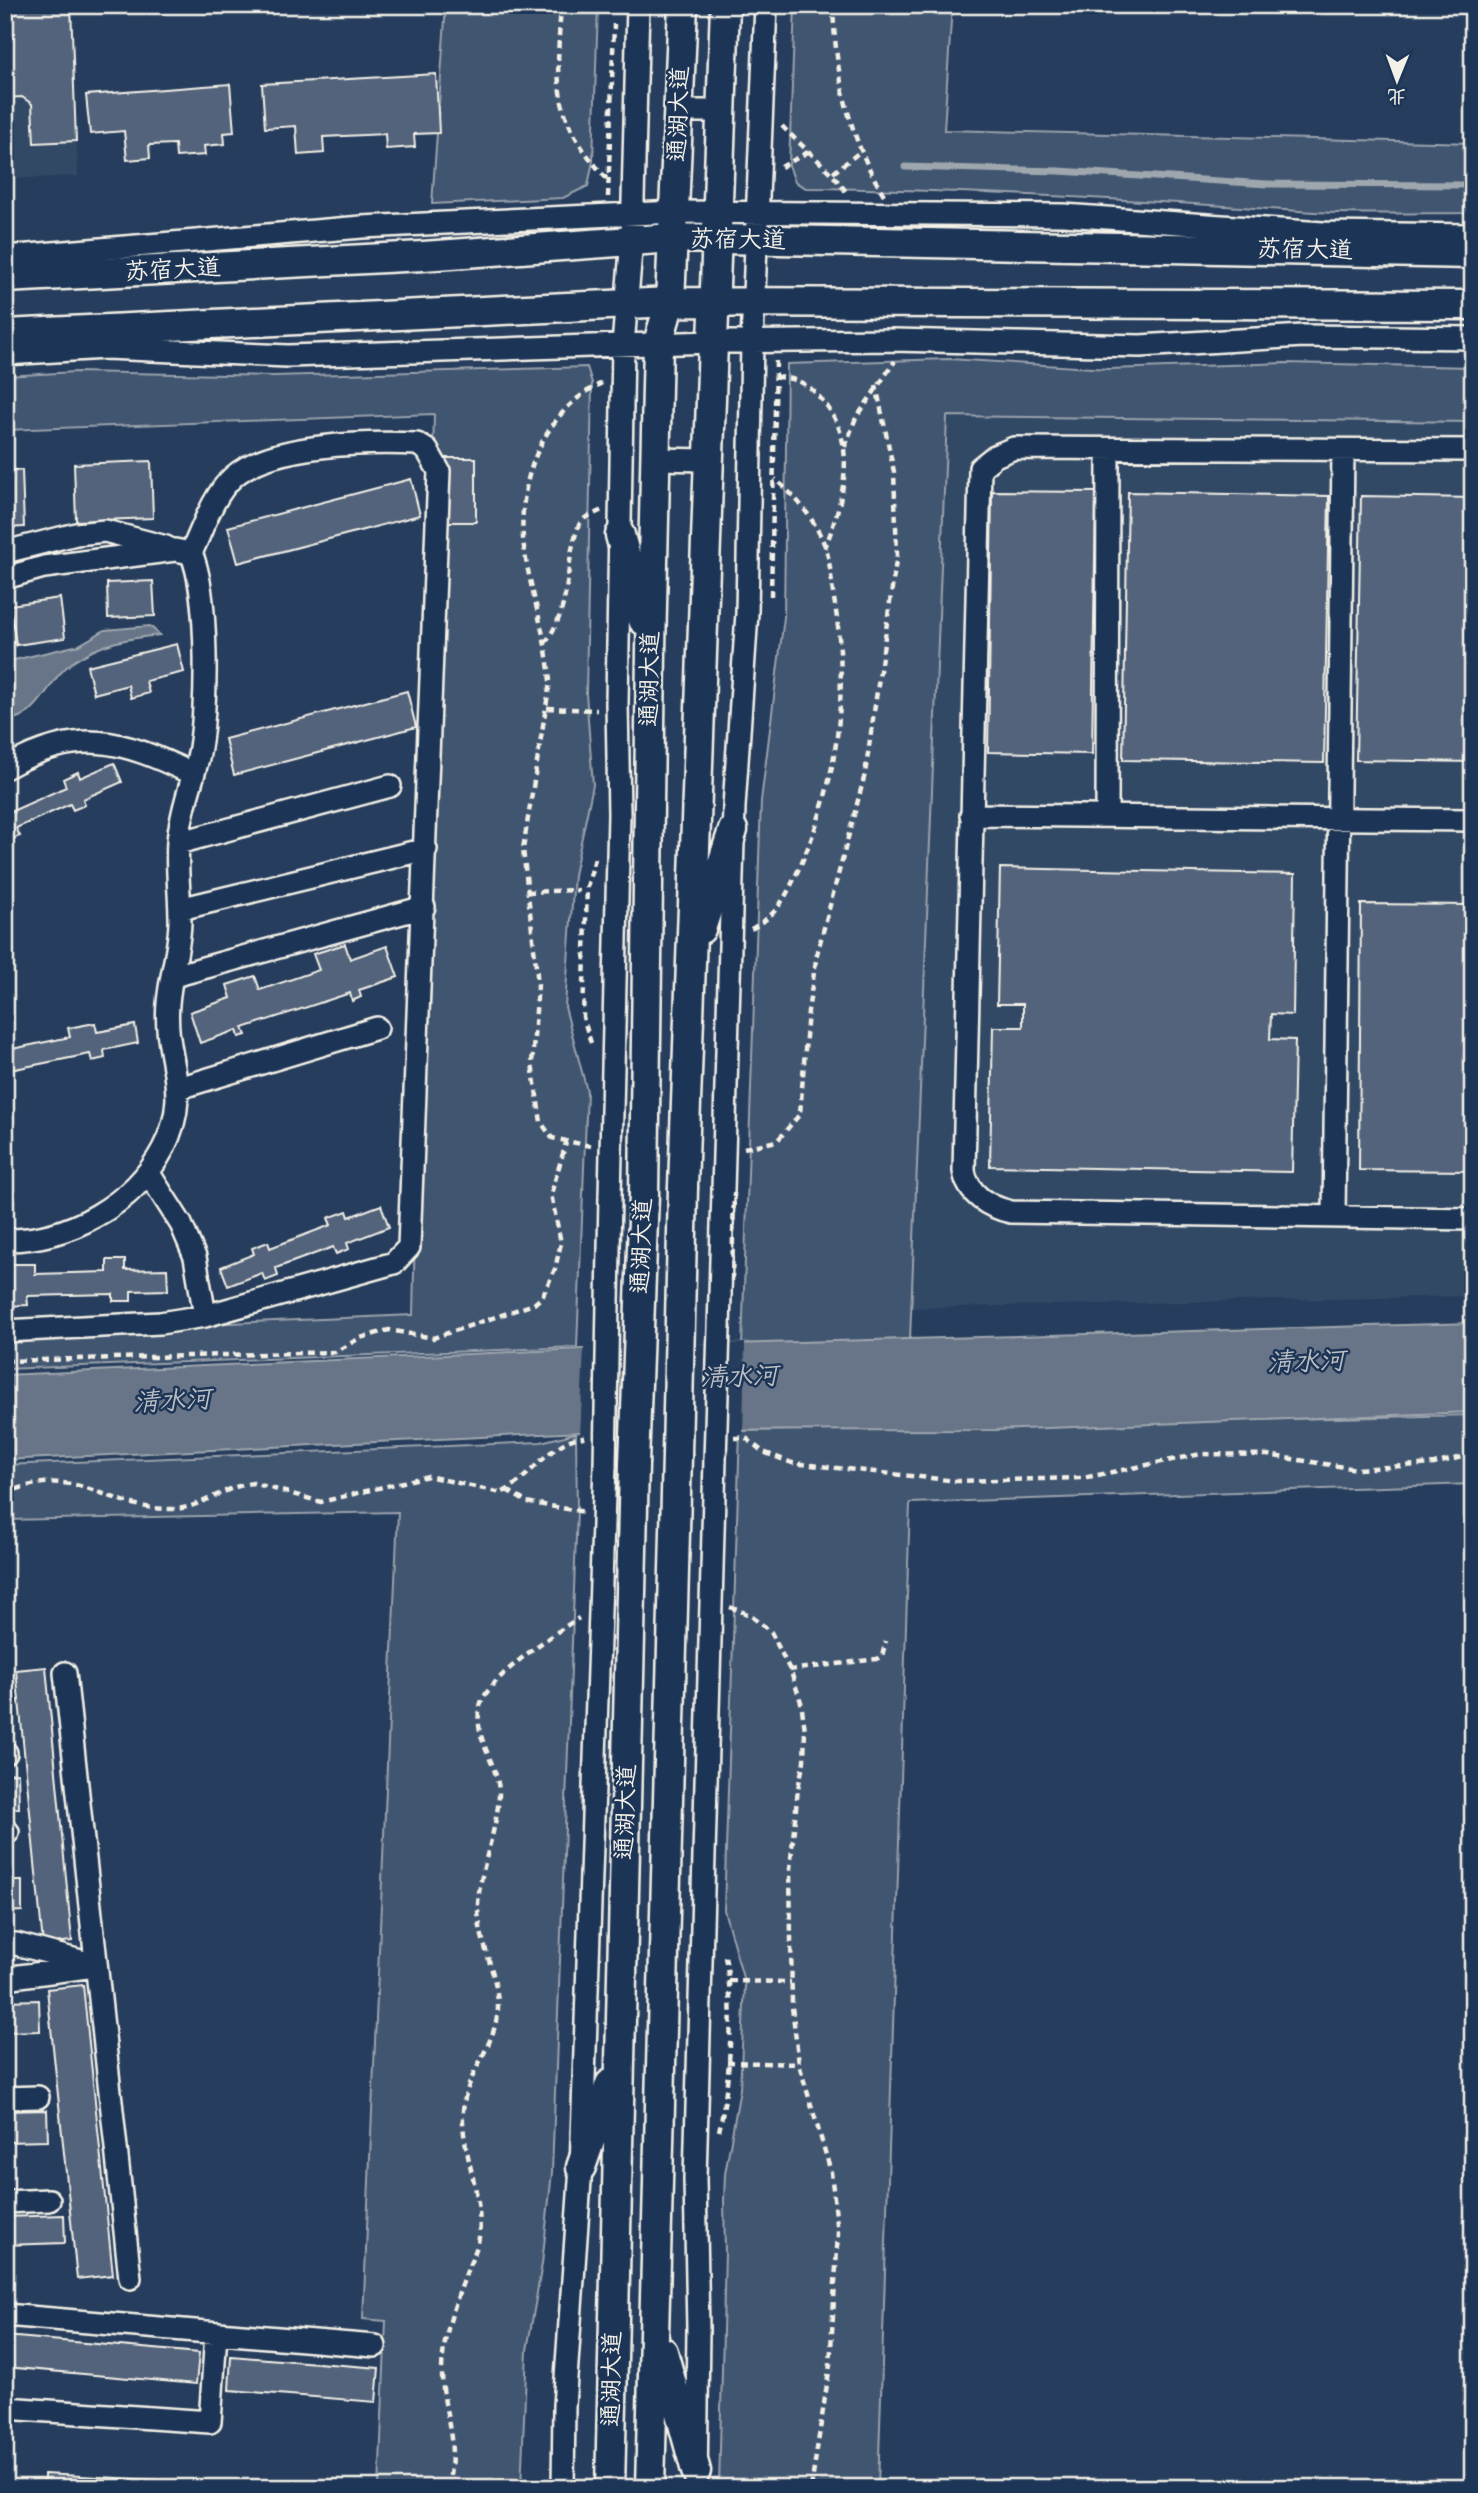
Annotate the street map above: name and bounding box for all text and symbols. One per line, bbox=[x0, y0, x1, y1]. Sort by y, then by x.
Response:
north arrow bbox=[1362, 46, 1432, 116]
street label: 通湖大道 bbox=[660, 65, 698, 163]
text: 北 bbox=[1387, 82, 1406, 109]
street label: 苏宿大道 bbox=[690, 222, 786, 258]
street label: 苏宿大道 bbox=[1257, 232, 1353, 268]
street label: 苏宿大道 bbox=[124, 251, 222, 289]
street label: 通湖大道 bbox=[632, 631, 668, 727]
street label: 通湖大道 bbox=[623, 1197, 661, 1295]
water label: 清水河 bbox=[1266, 1343, 1350, 1381]
water label: 清水河 bbox=[699, 1358, 783, 1396]
water label: 清水河 bbox=[132, 1381, 216, 1421]
street label: 通湖大道 bbox=[607, 1763, 645, 1861]
street label: 通湖大道 bbox=[594, 2331, 630, 2427]

